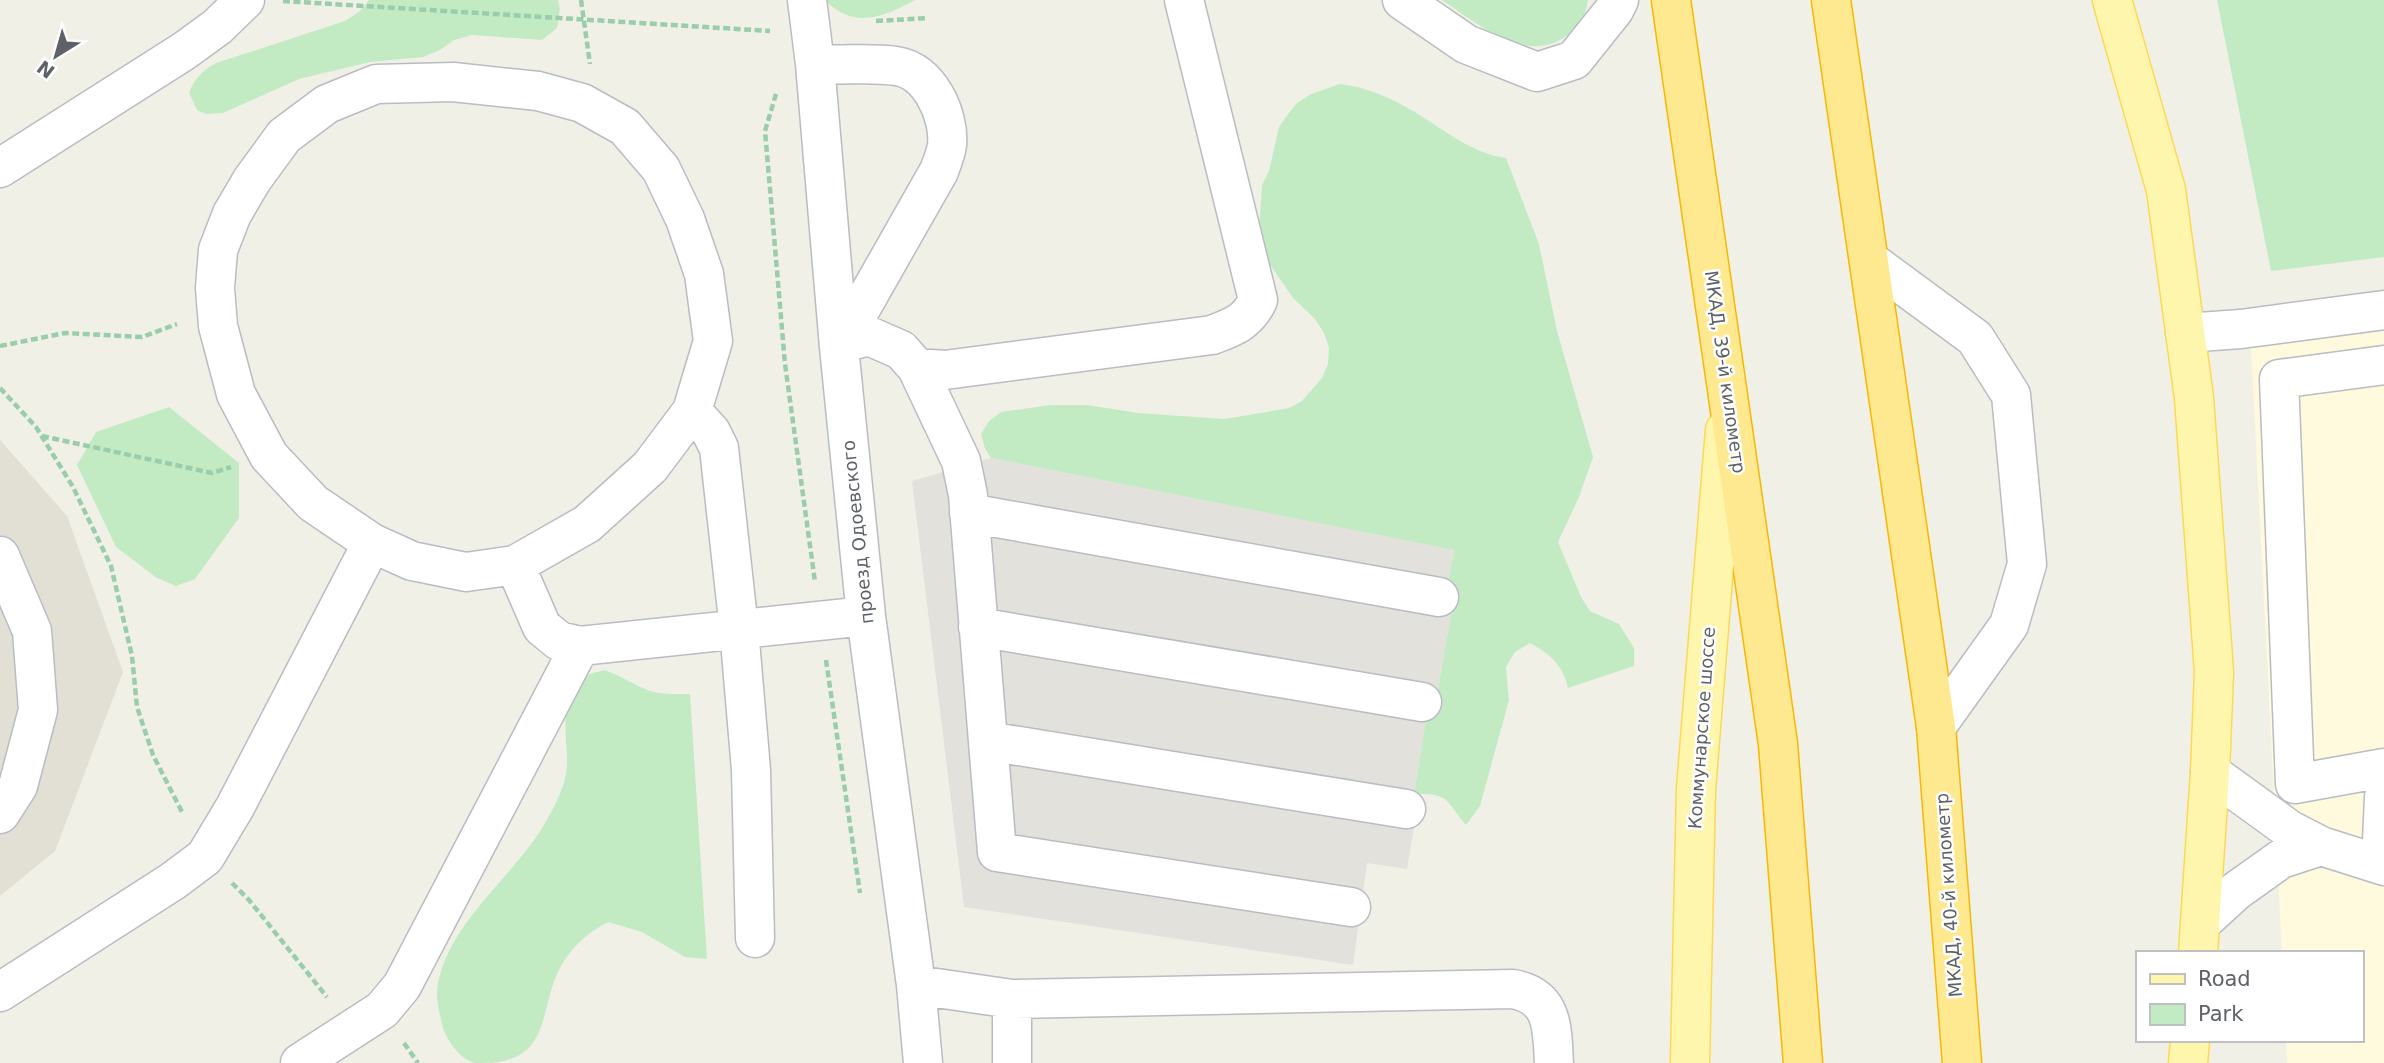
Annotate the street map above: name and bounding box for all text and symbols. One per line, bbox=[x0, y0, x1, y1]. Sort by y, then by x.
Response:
north arrow bbox=[21, 21, 91, 91]
text: N bbox=[33, 56, 59, 83]
street label: МКАД, 39-й километр bbox=[1701, 269, 1750, 475]
street label: проезд Одоевского bbox=[837, 439, 878, 625]
street label: Коммунарское шоссе bbox=[1684, 626, 1719, 830]
street label: МКАД, 40-й километр bbox=[1931, 792, 1966, 998]
legend bbox=[2136, 951, 2363, 1042]
text: Road bbox=[2198, 967, 2251, 991]
text: Park bbox=[2198, 1002, 2244, 1026]

